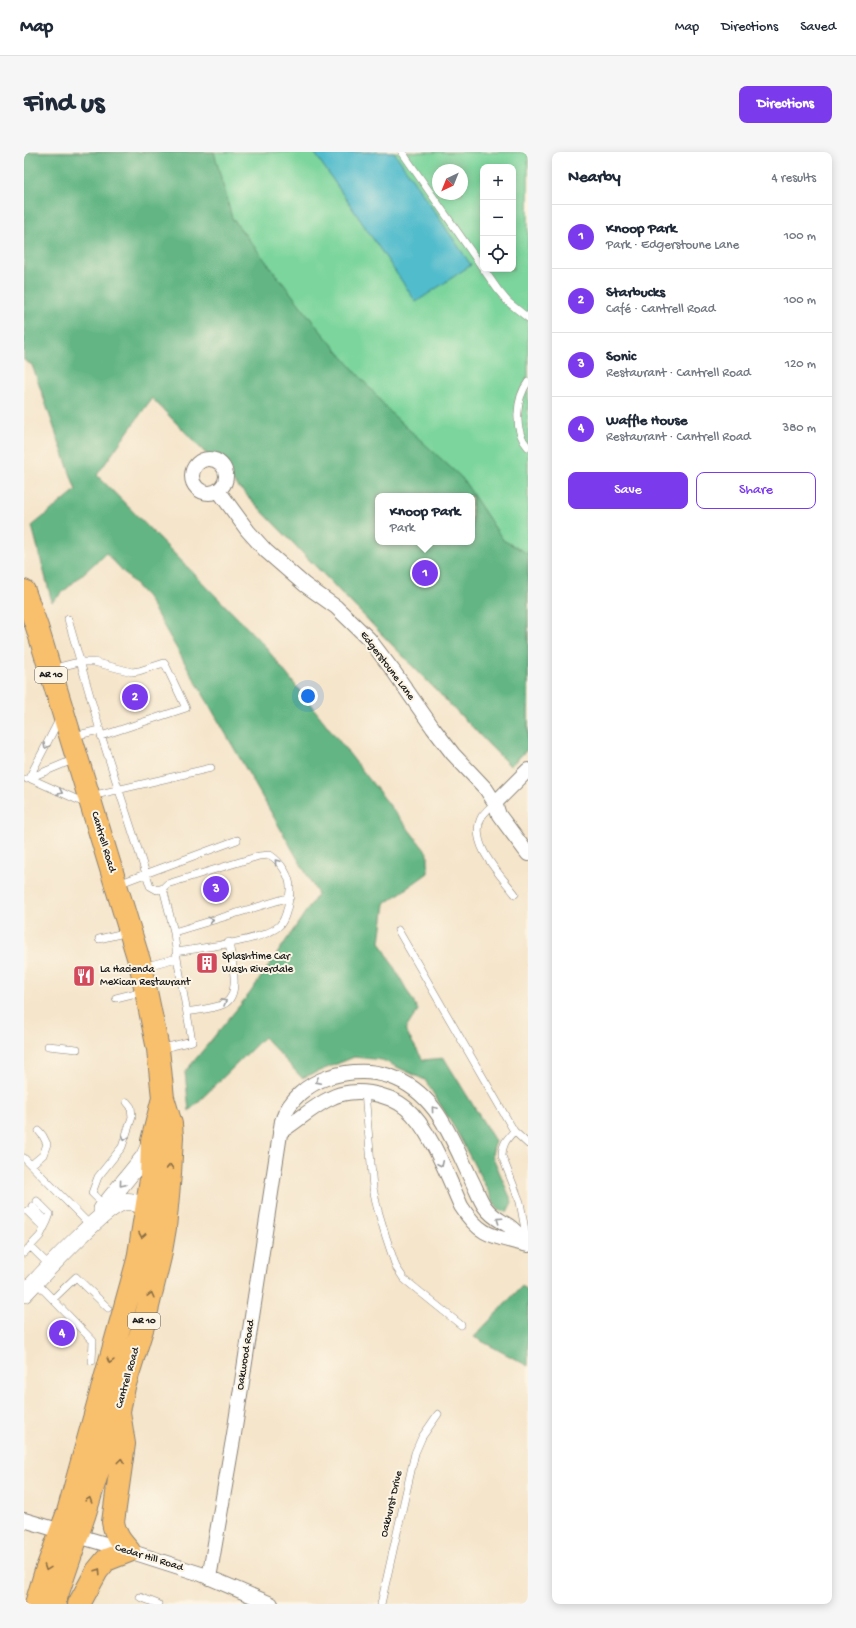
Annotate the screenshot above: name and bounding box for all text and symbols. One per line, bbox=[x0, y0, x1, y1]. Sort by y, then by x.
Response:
text: Map bbox=[20, 16, 53, 39]
text: Map bbox=[675, 19, 699, 36]
text: Directions bbox=[721, 19, 778, 36]
text: Saved bbox=[800, 19, 836, 36]
button: Directions bbox=[739, 86, 832, 123]
text: Find us bbox=[24, 88, 104, 121]
north arrow bbox=[432, 164, 468, 200]
map controls bbox=[480, 164, 516, 272]
button: + bbox=[480, 164, 516, 200]
text: Nearby bbox=[568, 168, 621, 188]
text: 4 results bbox=[772, 171, 816, 186]
button: − bbox=[480, 200, 516, 236]
text: Knoop Park bbox=[606, 220, 677, 238]
text: 1 bbox=[578, 229, 584, 244]
text: 100 m bbox=[784, 229, 816, 244]
button: locate bbox=[480, 236, 516, 272]
text: Park · Edgerstoune Lane bbox=[606, 238, 739, 253]
text: Starbucks bbox=[606, 284, 665, 302]
text: 2 bbox=[578, 293, 584, 308]
text: 100 m bbox=[784, 293, 816, 308]
text: Café · Cantrell Road bbox=[606, 302, 715, 317]
text: Sonic bbox=[606, 348, 636, 366]
text: 3 bbox=[578, 357, 584, 372]
text: 120 m bbox=[785, 357, 816, 372]
text: Restaurant · Cantrell Road bbox=[606, 366, 751, 381]
text: Waffle House bbox=[606, 412, 688, 430]
text: 4 bbox=[578, 421, 584, 436]
text: 380 m bbox=[782, 421, 816, 436]
text: Restaurant · Cantrell Road bbox=[606, 430, 751, 445]
button: Save bbox=[568, 472, 688, 509]
button: Share bbox=[696, 472, 816, 509]
popup bbox=[375, 493, 475, 545]
text: Knoop Park bbox=[390, 503, 460, 521]
text: Park bbox=[390, 521, 415, 536]
pin: 1 bbox=[412, 558, 438, 588]
street label: Edgerstoune Lane bbox=[357, 629, 417, 703]
road number: AR 10 bbox=[35, 667, 67, 683]
pin: 2 bbox=[122, 682, 148, 712]
your location bbox=[298, 686, 318, 706]
one-way arrow bbox=[43, 742, 51, 749]
one-way arrow bbox=[56, 787, 63, 795]
street label: Cantrell Road bbox=[88, 810, 118, 875]
one-way arrow bbox=[275, 859, 282, 866]
pin: 3 bbox=[203, 874, 229, 904]
one-way arrow bbox=[208, 916, 215, 925]
building icon: Splashtime Car Wash Riverdale bbox=[194, 950, 220, 976]
place label: Splashtime Car Wash Riverdale bbox=[222, 951, 294, 976]
restaurant icon: La Hacienda Mexican Restaurant bbox=[71, 963, 97, 989]
place label: La Hacienda Mexican Restaurant bbox=[100, 964, 192, 989]
one-way arrow bbox=[220, 999, 227, 1007]
one-way arrow bbox=[315, 1077, 322, 1084]
one-way arrow bbox=[432, 1106, 439, 1113]
one-way arrow bbox=[121, 1134, 130, 1141]
one-way arrow bbox=[436, 1159, 444, 1167]
one-way arrow bbox=[166, 1164, 175, 1170]
one-way arrow bbox=[120, 1180, 127, 1187]
one-way arrow bbox=[496, 1217, 503, 1225]
one-way arrow bbox=[139, 1232, 147, 1238]
one-way arrow bbox=[146, 1292, 154, 1298]
road number: AR 10 bbox=[128, 1313, 160, 1329]
pin: 4 bbox=[49, 1318, 75, 1348]
street label: Oakwood Road bbox=[235, 1318, 258, 1391]
street label: Cantrell Road bbox=[114, 1345, 143, 1410]
one-way arrow bbox=[106, 1357, 115, 1364]
one-way arrow bbox=[116, 1458, 125, 1464]
street label: Oakhurst Drive bbox=[379, 1469, 406, 1538]
one-way arrow bbox=[84, 1496, 93, 1503]
street label: Cedar Hill Road bbox=[113, 1542, 186, 1575]
one-way arrow bbox=[44, 1564, 52, 1571]
one-way arrow bbox=[93, 1568, 100, 1575]

